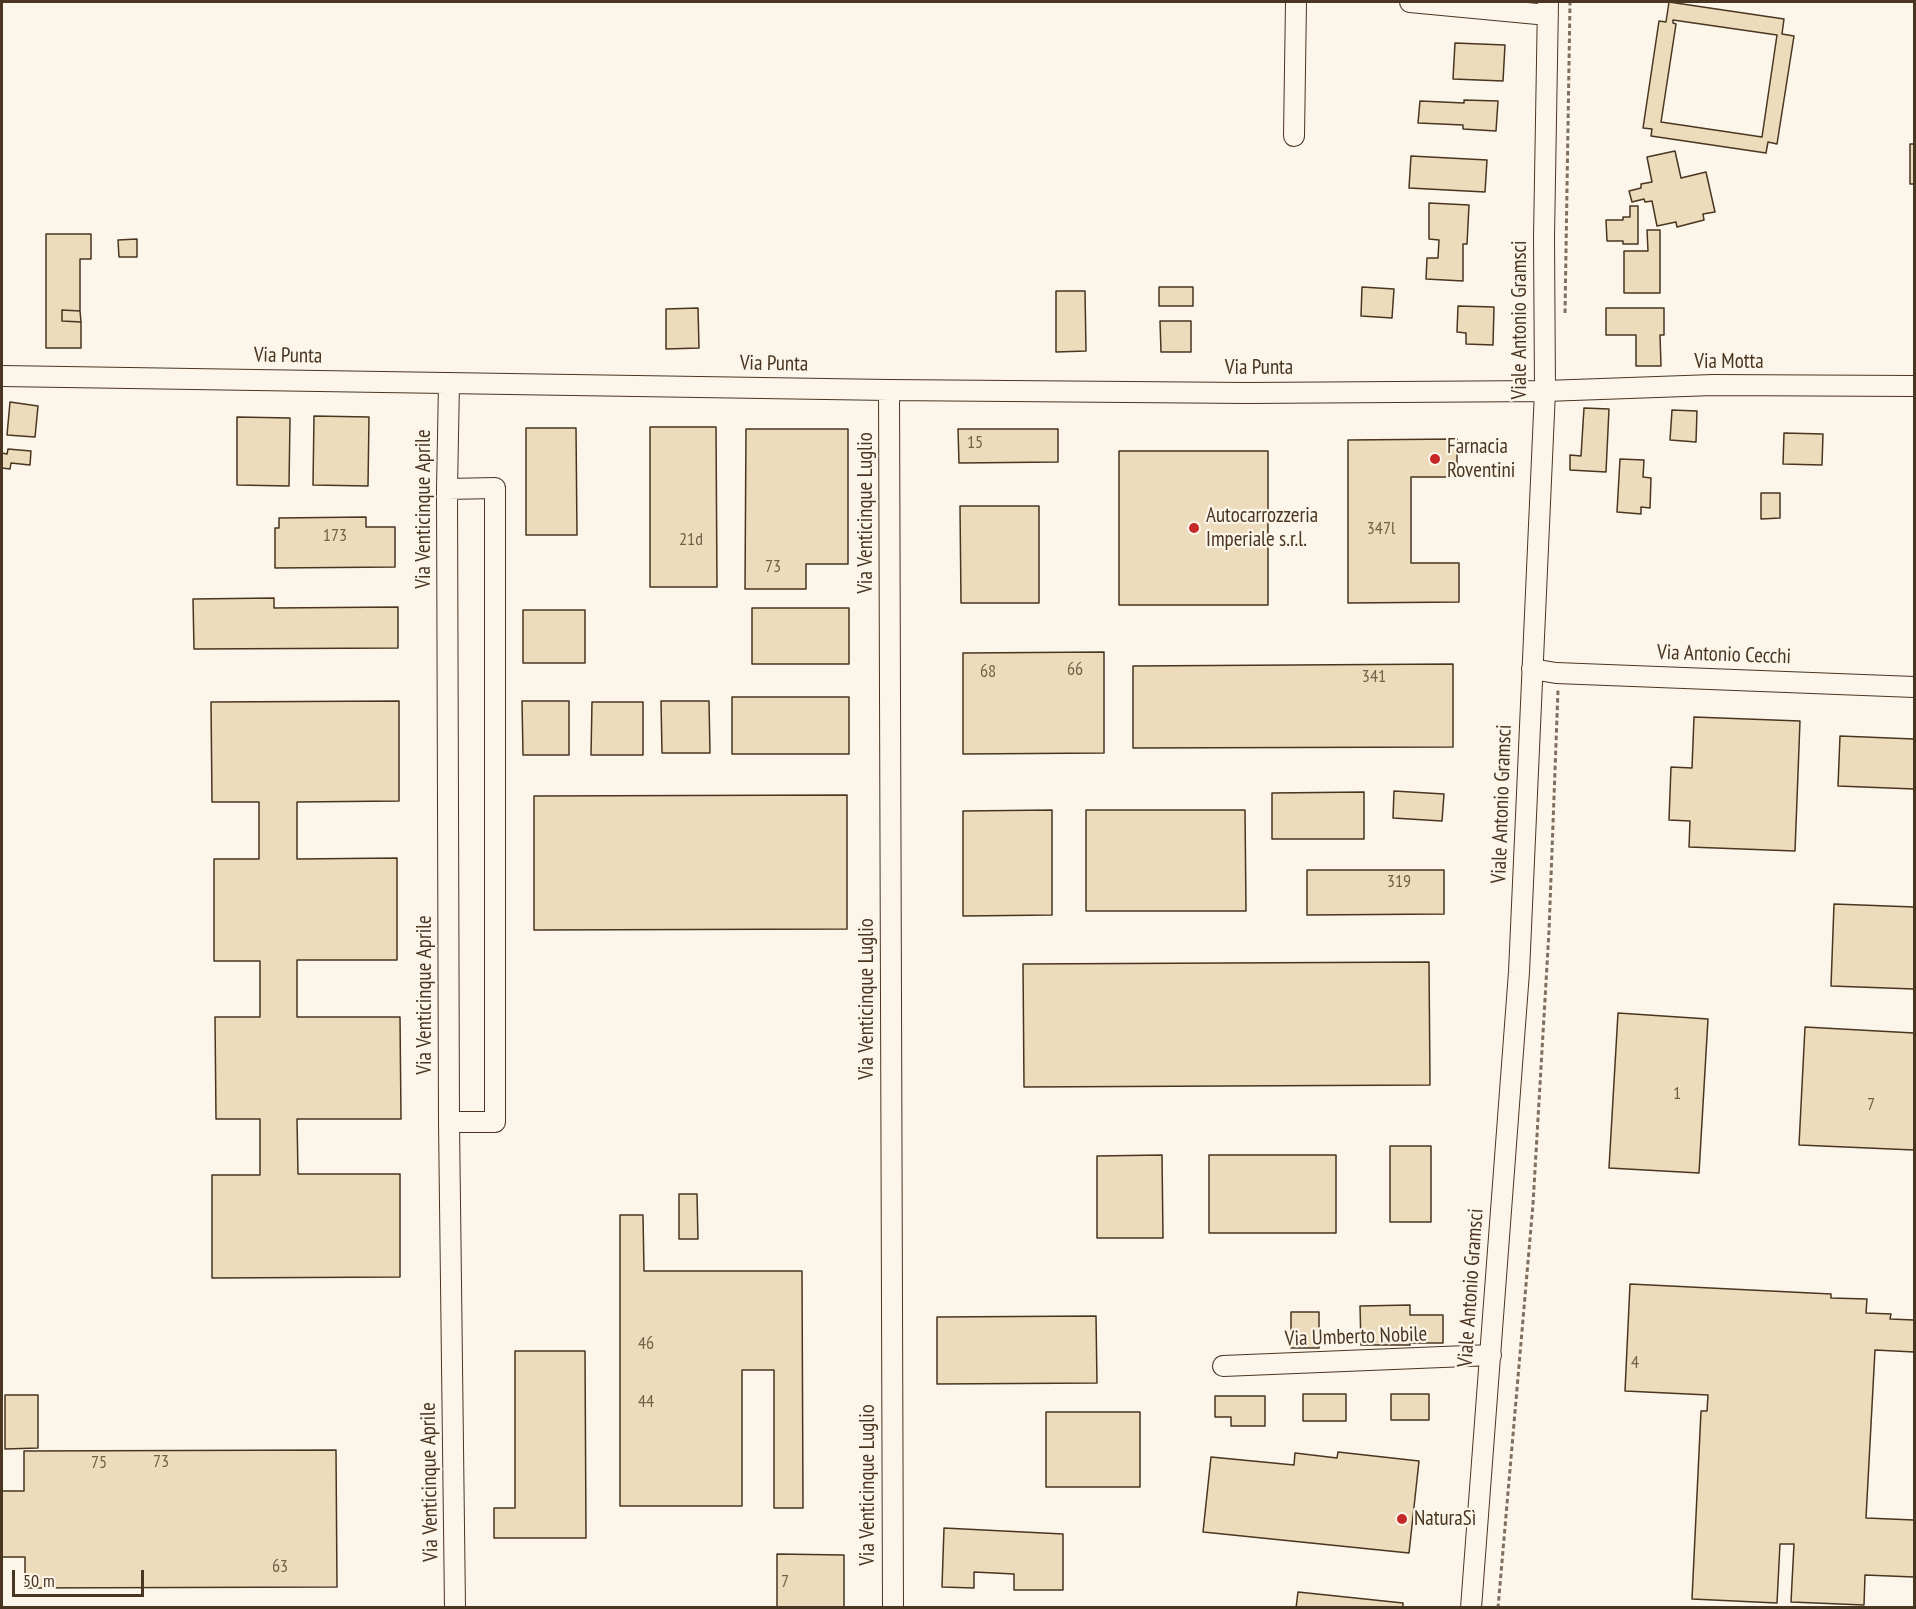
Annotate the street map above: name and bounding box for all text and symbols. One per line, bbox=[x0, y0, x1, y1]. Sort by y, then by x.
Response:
street label: Viale Antonio Gramsci bbox=[1507, 240, 1533, 400]
street label: Via Punta bbox=[254, 343, 322, 369]
street label: Via Motta bbox=[1694, 349, 1764, 375]
street label: Via Punta bbox=[740, 351, 808, 377]
street label: Via Punta bbox=[1225, 355, 1293, 381]
street label: Via Venticinque Aprile bbox=[411, 429, 437, 589]
street label: Via Venticinque Luglio bbox=[853, 432, 879, 594]
house number: 15 bbox=[967, 432, 983, 454]
place label: Farnacia Roventini bbox=[1447, 434, 1515, 484]
marker: Farnacia Roventini bbox=[1428, 452, 1442, 466]
place label: Autocarrozzeria Imperiale s.r.l. bbox=[1206, 503, 1318, 553]
house number: 347l bbox=[1367, 518, 1395, 540]
marker: Autocarrozzeria Imperiale s.r.l. bbox=[1187, 521, 1201, 535]
house number: 173 bbox=[323, 525, 347, 547]
house number: 21d bbox=[679, 529, 703, 551]
house number: 73 bbox=[765, 556, 781, 578]
street label: Via Antonio Cecchi bbox=[1657, 640, 1791, 670]
house number: 66 bbox=[1067, 659, 1083, 681]
house number: 68 bbox=[980, 661, 996, 683]
house number: 341 bbox=[1362, 666, 1386, 688]
street label: Viale Antonio Gramsci bbox=[1487, 724, 1517, 884]
house number: 319 bbox=[1387, 871, 1411, 893]
street label: Via Venticinque Aprile bbox=[412, 915, 438, 1075]
street label: Via Venticinque Luglio bbox=[854, 918, 880, 1080]
house number: 1 bbox=[1673, 1083, 1681, 1105]
house number: 7 bbox=[1867, 1094, 1875, 1116]
street label: Viale Antonio Gramsci bbox=[1453, 1208, 1489, 1368]
street label: Via Umberto Nobile bbox=[1284, 1322, 1428, 1352]
house number: 46 bbox=[638, 1333, 654, 1355]
house number: 4 bbox=[1631, 1352, 1639, 1374]
house number: 44 bbox=[638, 1391, 654, 1413]
street label: Via Venticinque Aprile bbox=[416, 1402, 444, 1562]
street label: Via Venticinque Luglio bbox=[855, 1404, 881, 1566]
house number: 73 bbox=[153, 1451, 169, 1473]
house number: 75 bbox=[91, 1452, 107, 1474]
place label: NaturaSì bbox=[1414, 1506, 1476, 1532]
marker: NaturaSì bbox=[1395, 1512, 1409, 1526]
house number: 63 bbox=[272, 1556, 288, 1578]
scale bar bbox=[15, 1558, 147, 1596]
text: 50 m bbox=[23, 1569, 55, 1592]
house number: 7 bbox=[781, 1571, 789, 1593]

